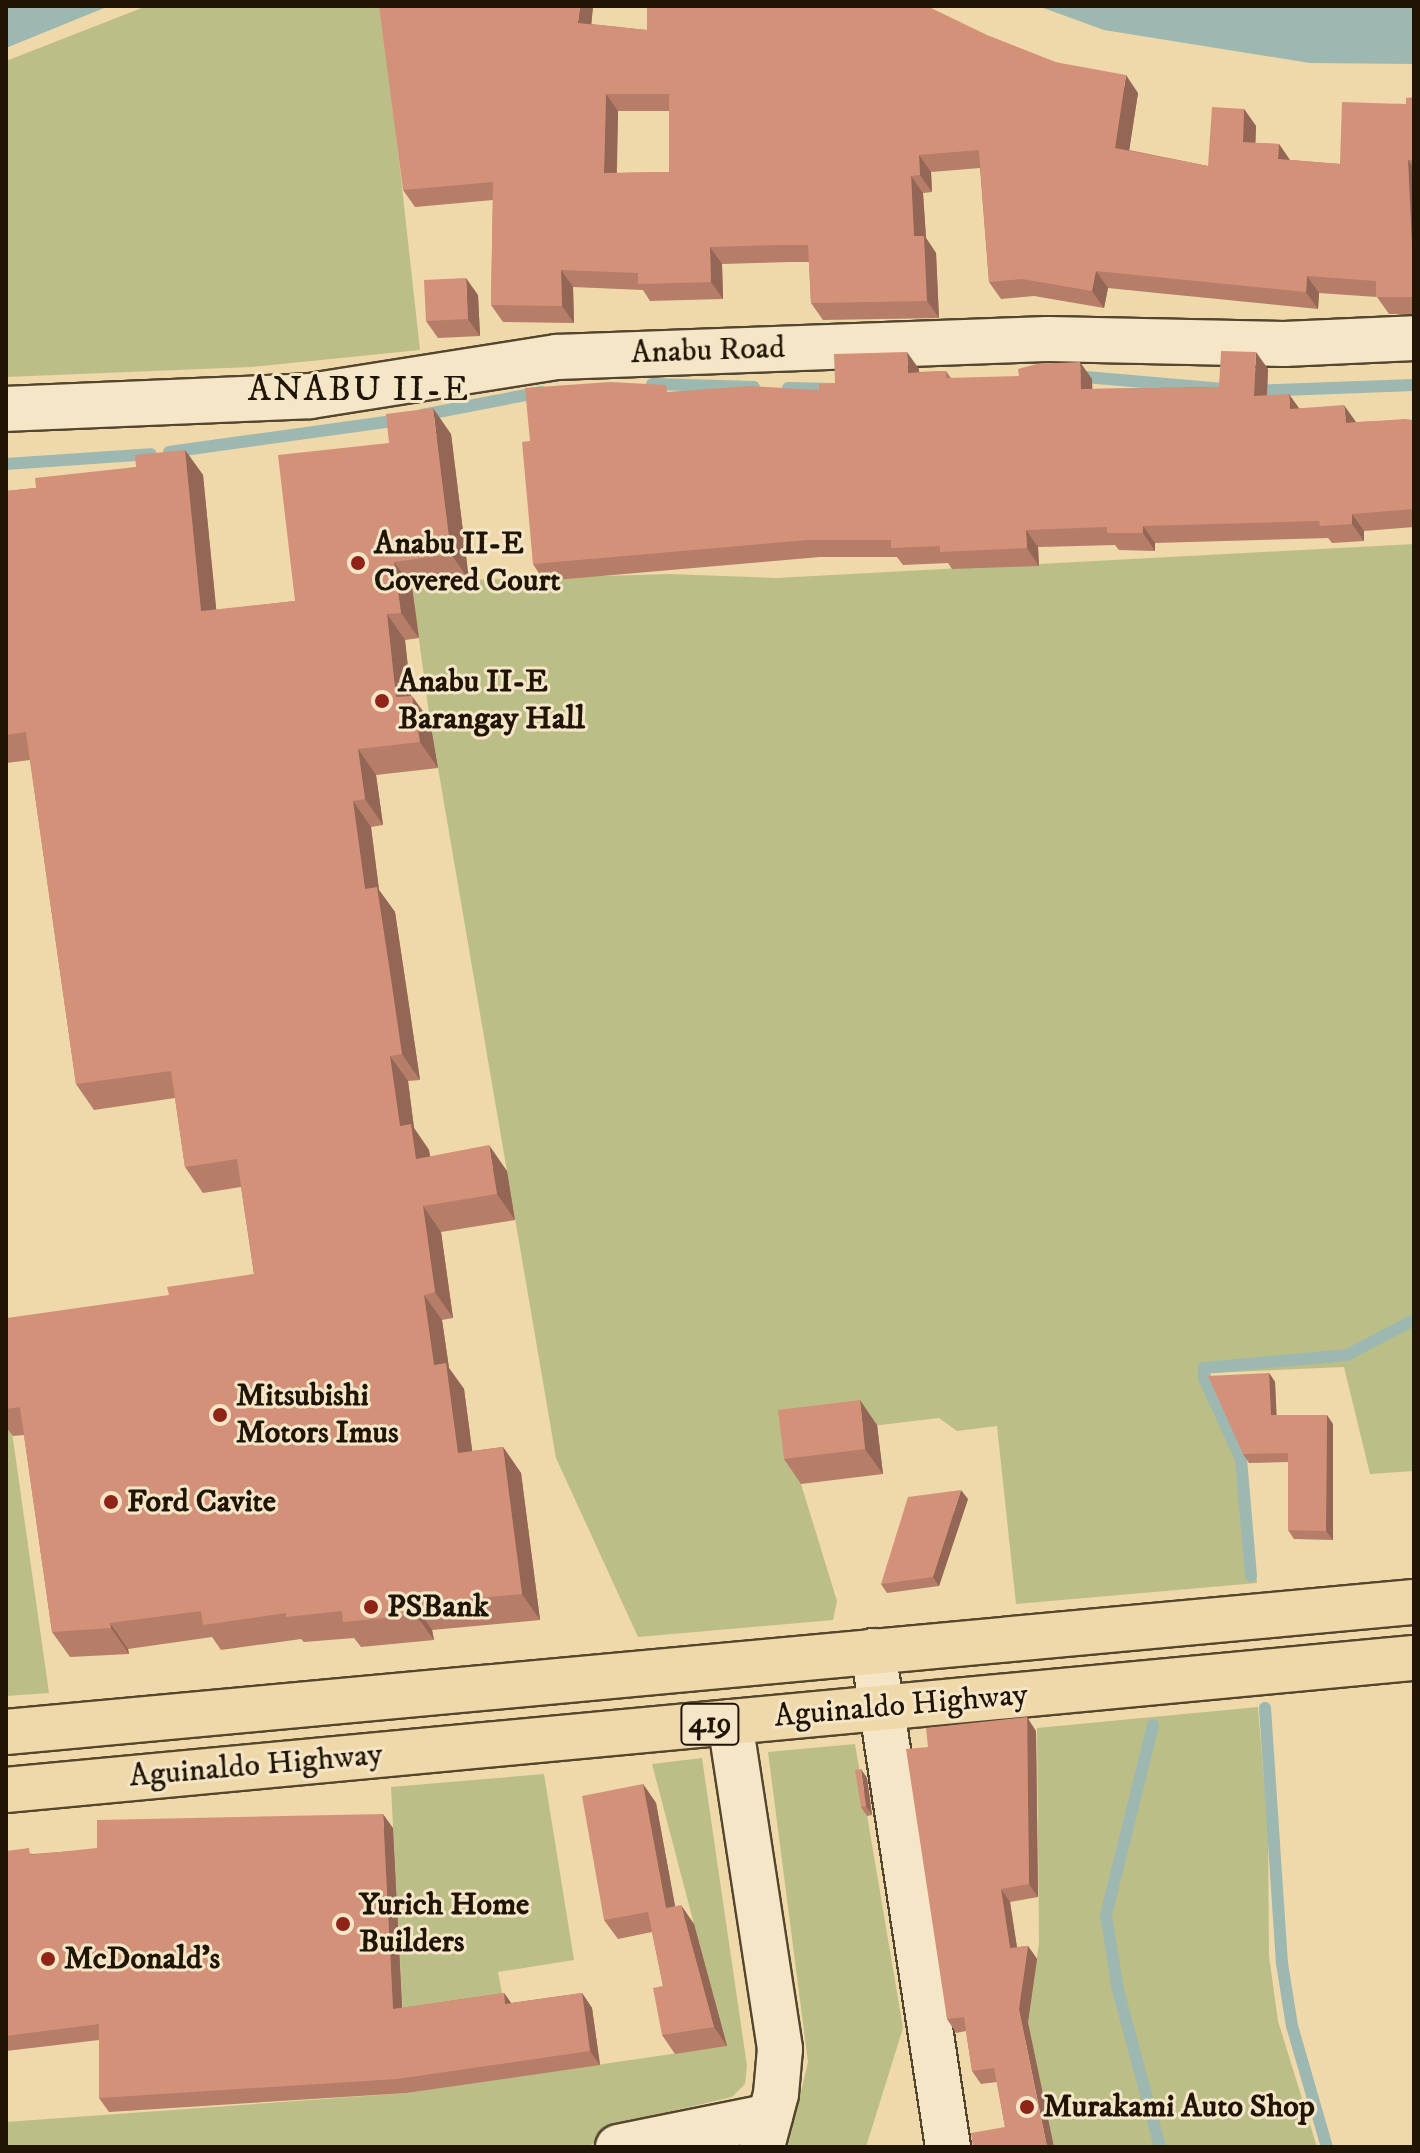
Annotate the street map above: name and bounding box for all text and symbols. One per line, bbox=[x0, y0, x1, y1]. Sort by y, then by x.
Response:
street label: Anabu Road bbox=[630, 329, 786, 373]
district label: ANABU II-E bbox=[248, 368, 470, 412]
place label: Anabu II-E Covered Court bbox=[374, 526, 561, 601]
marker: Anabu II-E Covered Court bbox=[349, 554, 367, 572]
place label: Anabu II-E Barangay Hall bbox=[398, 664, 585, 739]
marker: Anabu II-E Barangay Hall bbox=[373, 692, 391, 710]
place label: Mitsubishi Motors Imus bbox=[236, 1378, 399, 1453]
marker: Mitsubishi Motors Imus bbox=[211, 1406, 229, 1424]
place label: Ford Cavite bbox=[127, 1483, 276, 1521]
marker: Ford Cavite bbox=[102, 1493, 120, 1511]
place label: PSBank bbox=[387, 1588, 489, 1626]
marker: PSBank bbox=[362, 1598, 380, 1616]
street label: Aguinaldo Highway bbox=[773, 1676, 1029, 1736]
road number: 419 bbox=[680, 1698, 740, 1750]
street label: Aguinaldo Highway bbox=[128, 1736, 384, 1796]
place label: Yurich Home Builders bbox=[359, 1887, 529, 1962]
marker: Yurich Home Builders bbox=[334, 1915, 352, 1933]
place label: McDonald's bbox=[64, 1940, 220, 1978]
marker: McDonald's bbox=[39, 1950, 57, 1968]
place label: Murakami Auto Shop bbox=[1043, 2088, 1315, 2126]
marker: Murakami Auto Shop bbox=[1018, 2098, 1036, 2116]

